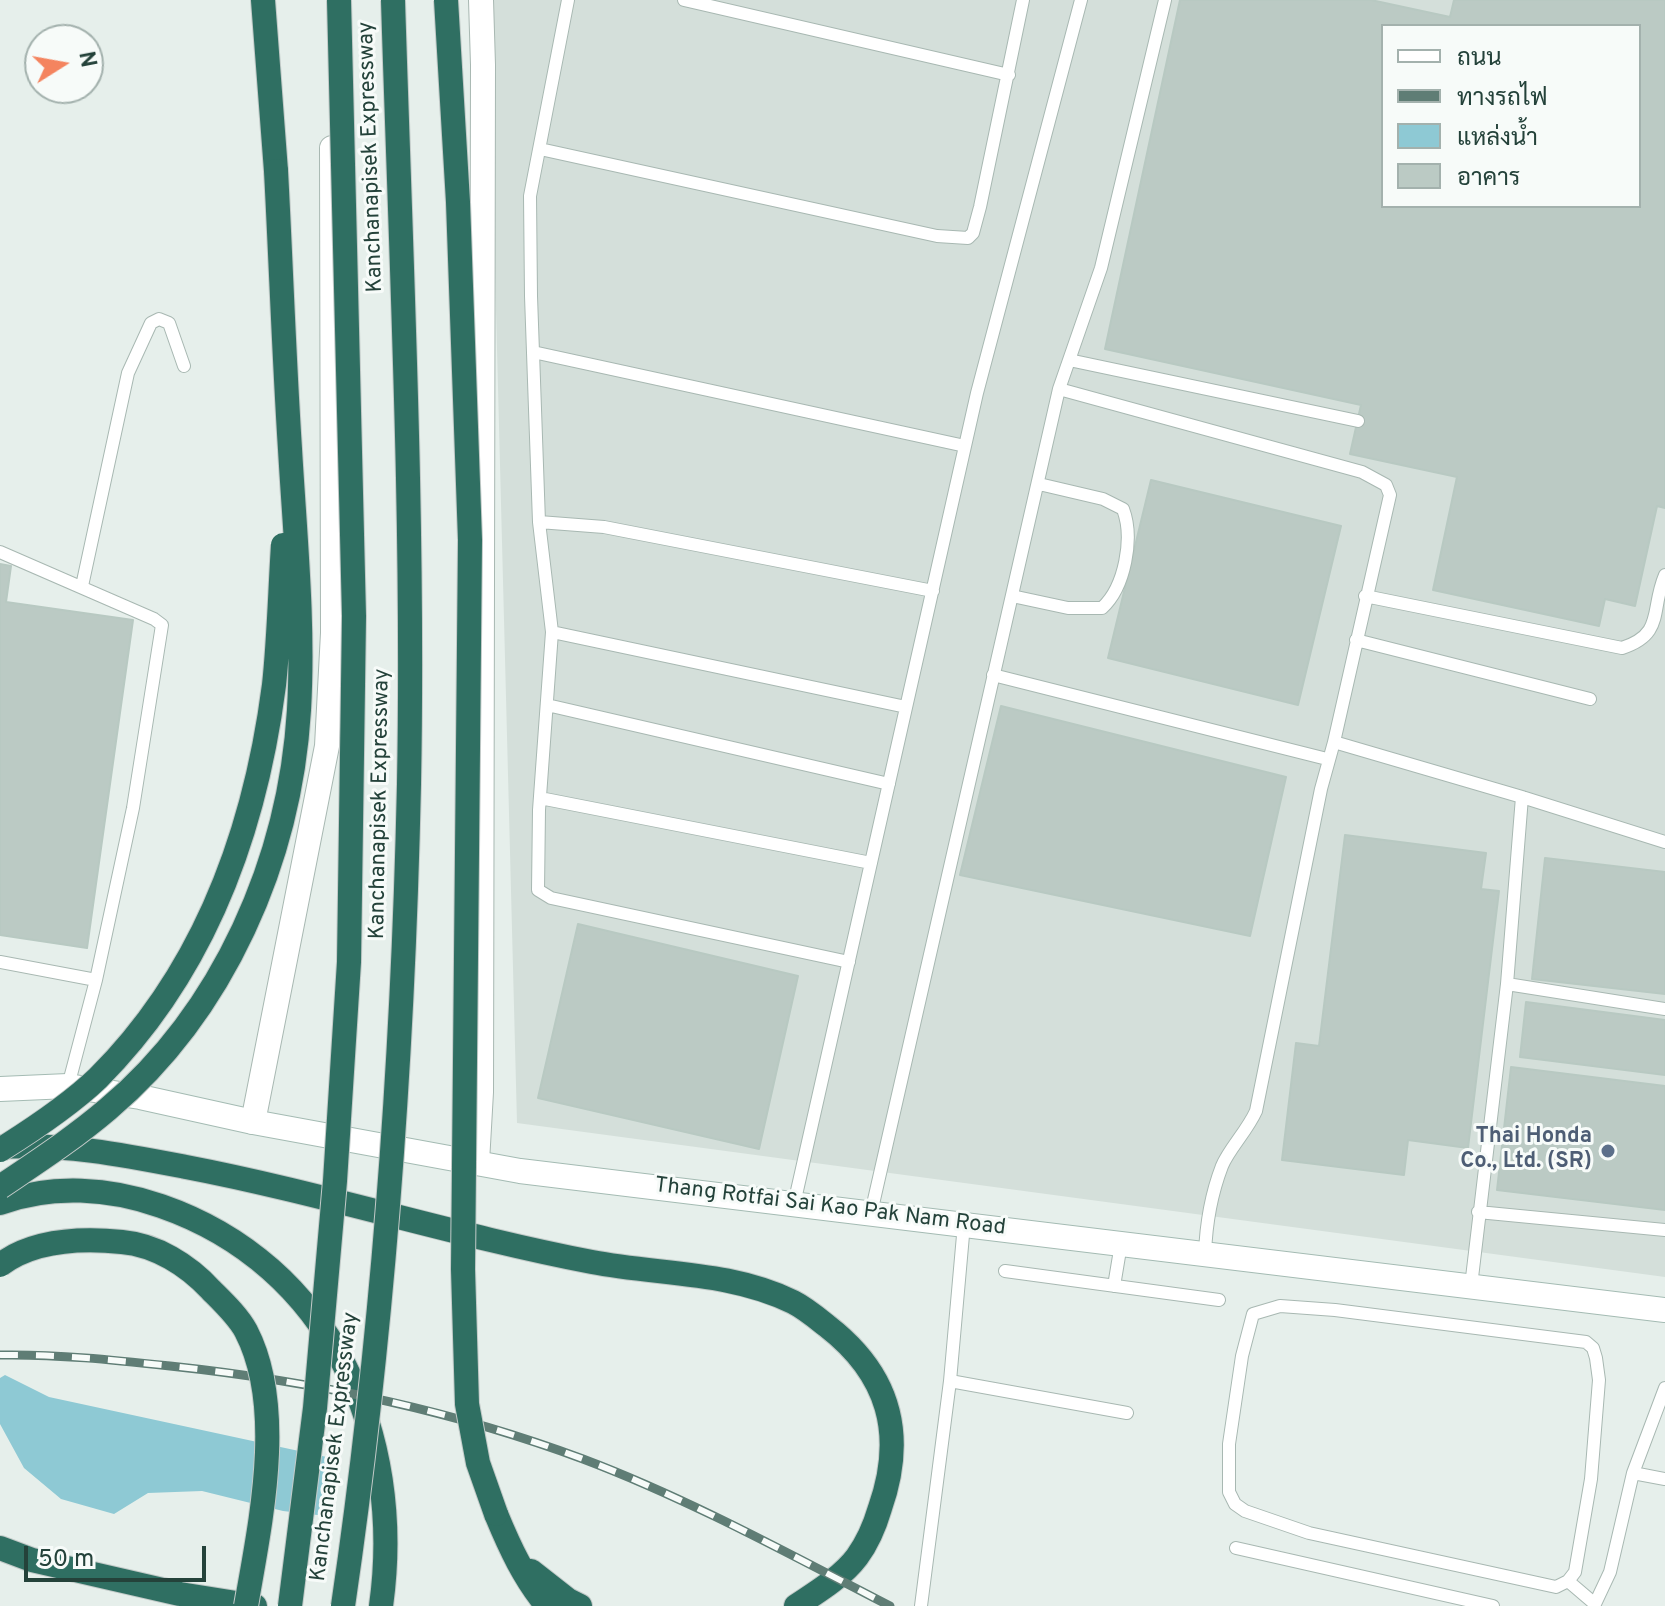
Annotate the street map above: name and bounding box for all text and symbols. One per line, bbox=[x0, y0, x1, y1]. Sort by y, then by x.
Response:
street label: Kanchanapisek Expressway bbox=[354, 21, 390, 293]
north arrow bbox=[24, 24, 104, 104]
legend bbox=[1381, 24, 1641, 208]
text: ถนน bbox=[1457, 44, 1502, 74]
text: N bbox=[71, 49, 101, 70]
text: ทางรถไฟ bbox=[1457, 84, 1548, 114]
text: แหล่งน้ำ bbox=[1457, 124, 1538, 154]
text: อาคาร bbox=[1457, 164, 1520, 194]
street label: Kanchanapisek Expressway bbox=[365, 668, 397, 940]
place label: Thai Honda Co., Ltd. (SR) bbox=[1460, 1125, 1592, 1176]
marker: Thai Honda Co., Ltd. (SR) bbox=[1599, 1142, 1617, 1160]
street label: Thang Rotfai Sai Kao Pak Nam Road bbox=[653, 1173, 1007, 1243]
street label: Kanchanapisek Expressway bbox=[306, 1311, 366, 1583]
scale bar bbox=[28, 1530, 210, 1580]
text: 50 m bbox=[38, 1545, 94, 1575]

